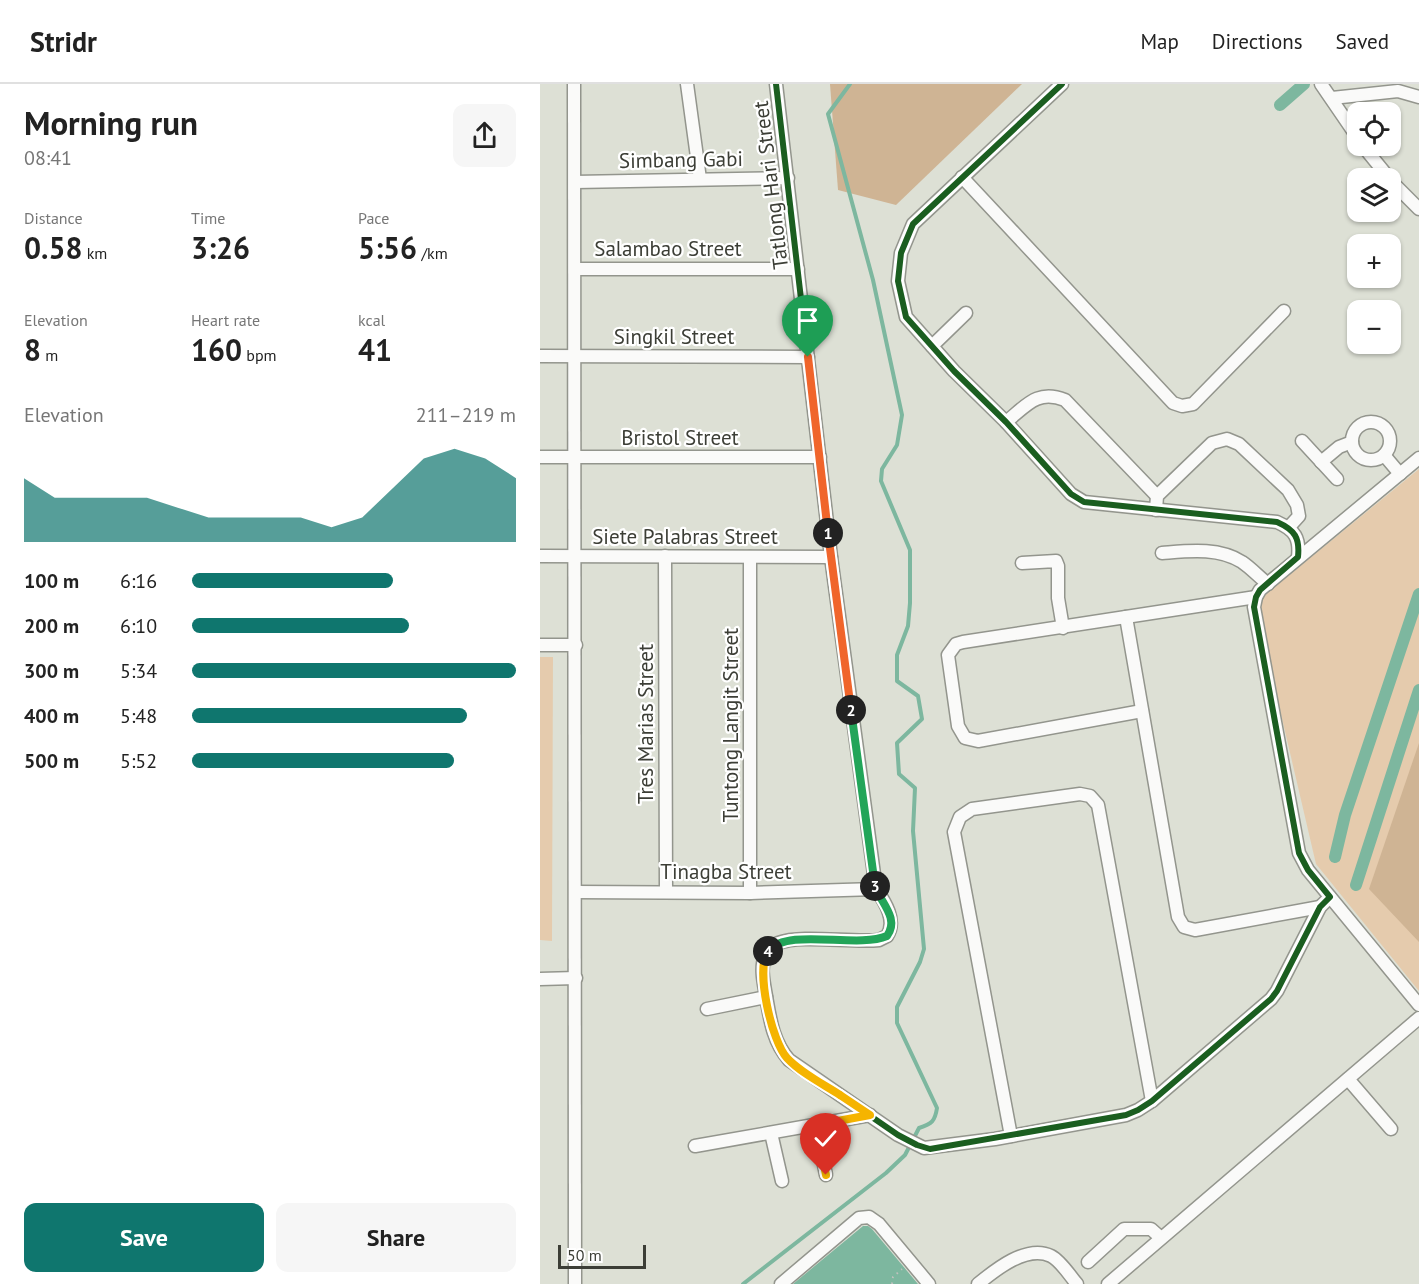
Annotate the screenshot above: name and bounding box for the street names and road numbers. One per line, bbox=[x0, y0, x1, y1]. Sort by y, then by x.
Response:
street label: Tatlong Hari Street bbox=[747, 99, 794, 271]
street label: Simbang Gabi bbox=[619, 145, 743, 174]
street label: Salambao Street bbox=[594, 235, 742, 262]
street label: Singkil Street bbox=[614, 323, 734, 350]
street label: Bristol Street bbox=[621, 424, 739, 451]
street label: Siete Palabras Street bbox=[592, 523, 778, 550]
street label: Tuntong Langit Street bbox=[717, 628, 744, 822]
street label: Tres Marias Street bbox=[632, 644, 659, 804]
street label: Tinagba Street bbox=[660, 858, 792, 885]

